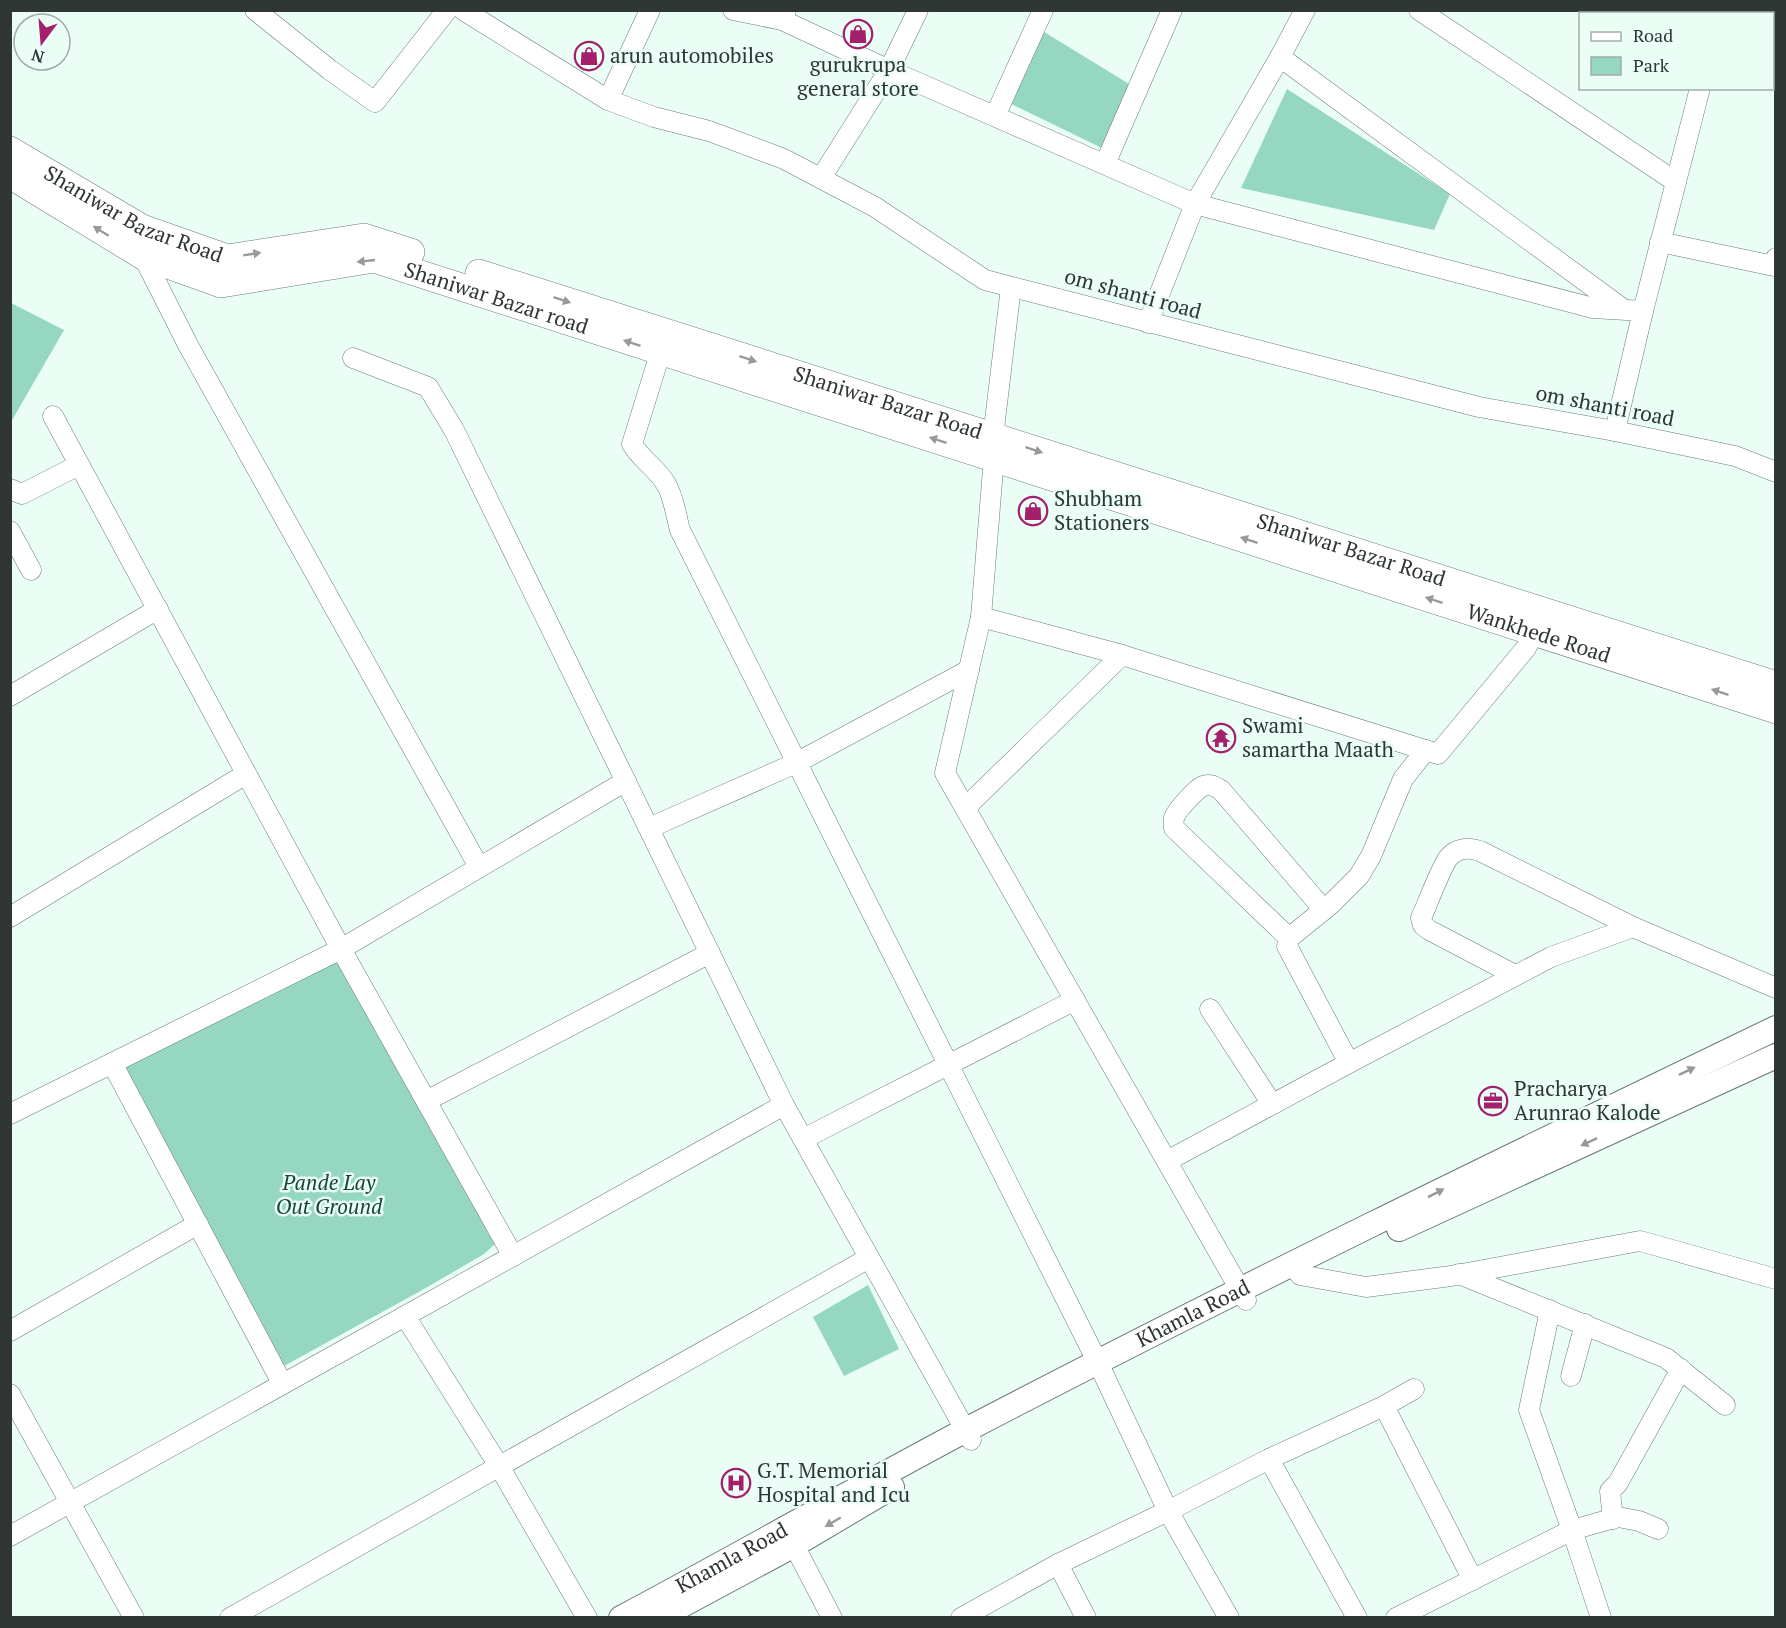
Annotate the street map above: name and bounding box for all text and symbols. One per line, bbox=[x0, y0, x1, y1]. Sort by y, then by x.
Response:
north arrow bbox=[12, 12, 72, 72]
legend bbox=[1579, 12, 1774, 90]
shop icon: gurukrupa general store bbox=[842, 18, 874, 50]
text: Road bbox=[1633, 23, 1673, 47]
shop icon: arun automobiles bbox=[573, 40, 605, 72]
place label: arun automobiles bbox=[610, 41, 774, 69]
text: N bbox=[29, 44, 47, 69]
place label: gurukrupa general store bbox=[797, 50, 919, 102]
text: Park bbox=[1633, 53, 1670, 77]
street label: Shaniwar Bazar Road bbox=[39, 158, 227, 269]
one-way arrow bbox=[93, 225, 109, 236]
one-way arrow bbox=[243, 250, 262, 259]
street label: Shaniwar Bazar road bbox=[401, 255, 592, 340]
one-way arrow bbox=[356, 256, 375, 266]
street label: om shanti road bbox=[1062, 261, 1205, 325]
one-way arrow bbox=[553, 296, 571, 305]
one-way arrow bbox=[623, 337, 641, 347]
one-way arrow bbox=[739, 355, 757, 364]
street label: Shaniwar Bazar Road bbox=[790, 359, 986, 445]
street label: om shanti road bbox=[1534, 378, 1677, 432]
one-way arrow bbox=[929, 435, 947, 444]
one-way arrow bbox=[1025, 446, 1043, 455]
place label: Shubham Stationers bbox=[1054, 484, 1150, 536]
shop icon: Shubham Stationers bbox=[1017, 495, 1049, 527]
street label: Shaniwar Bazar Road bbox=[1253, 506, 1450, 592]
one-way arrow bbox=[1240, 535, 1258, 544]
one-way arrow bbox=[1425, 594, 1443, 604]
street label: Wankhede Road bbox=[1464, 596, 1615, 669]
one-way arrow bbox=[1711, 687, 1729, 696]
place label: Swami samartha Maath bbox=[1242, 711, 1394, 763]
temple icon: Swami samartha Maath bbox=[1205, 722, 1237, 754]
one-way arrow bbox=[1678, 1066, 1695, 1075]
place label: Pracharya Arunrao Kalode bbox=[1514, 1074, 1661, 1126]
office icon: Pracharya Arunrao Kalode bbox=[1477, 1085, 1509, 1117]
one-way arrow bbox=[1580, 1138, 1597, 1147]
park label: Pande Lay Out Ground bbox=[276, 1168, 383, 1220]
one-way arrow bbox=[1428, 1188, 1445, 1198]
street label: Khamla Road bbox=[1131, 1272, 1254, 1353]
place label: G.T. Memorial Hospital and Icu bbox=[757, 1456, 910, 1508]
hospital icon: G.T. Memorial Hospital and Icu bbox=[720, 1467, 752, 1499]
street label: Khamla Road bbox=[670, 1515, 792, 1599]
one-way arrow bbox=[825, 1516, 842, 1526]

